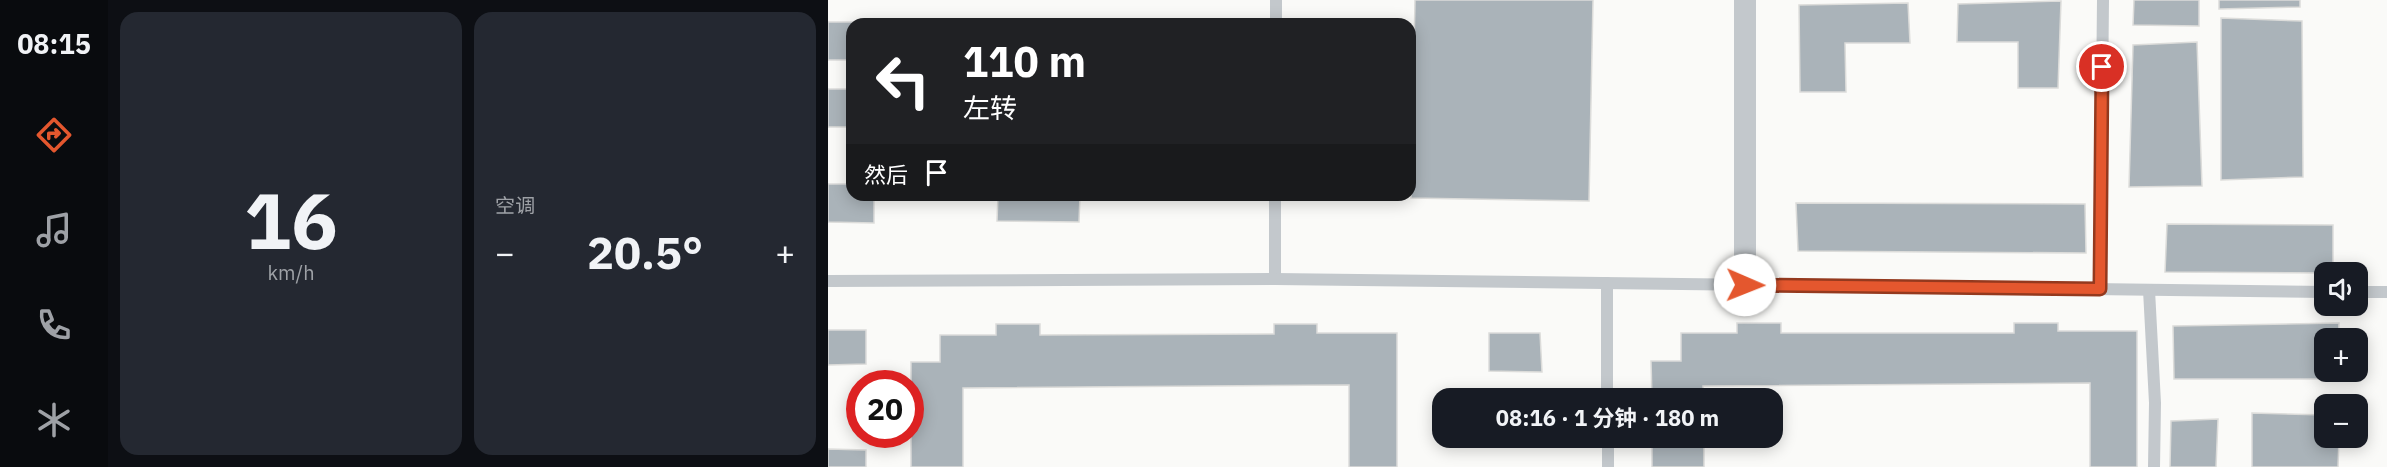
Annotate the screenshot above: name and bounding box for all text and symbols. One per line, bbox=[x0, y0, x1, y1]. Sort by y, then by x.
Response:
text: 08:15 bbox=[17, 26, 91, 61]
text: 110 m bbox=[963, 34, 1086, 89]
pin bbox=[2076, 41, 2127, 92]
icon: left bbox=[864, 42, 942, 120]
icon: arrive bbox=[2085, 50, 2118, 83]
text: 左转 bbox=[963, 90, 1017, 125]
icon: directions bbox=[33, 114, 75, 156]
icon: arrive bbox=[920, 156, 953, 189]
text: 然后 bbox=[864, 160, 908, 189]
text: 16 bbox=[244, 169, 338, 270]
text: 空调 bbox=[495, 192, 535, 219]
icon: music bbox=[33, 209, 75, 251]
text: 20.5° bbox=[587, 223, 703, 281]
text: − bbox=[495, 231, 515, 274]
text: + bbox=[775, 231, 795, 274]
position arrow bbox=[1713, 253, 1777, 317]
text: km/h bbox=[267, 259, 315, 286]
map controls bbox=[2314, 262, 2368, 448]
button: sound bbox=[2314, 262, 2368, 316]
icon: phone bbox=[33, 304, 75, 346]
button: + bbox=[2314, 328, 2368, 382]
speed limit sign: 20 bbox=[846, 370, 924, 448]
button: − bbox=[2314, 394, 2368, 448]
icon: climate bbox=[33, 399, 75, 441]
text: 08:16 · 1 分钟 · 180 m bbox=[1496, 403, 1719, 432]

